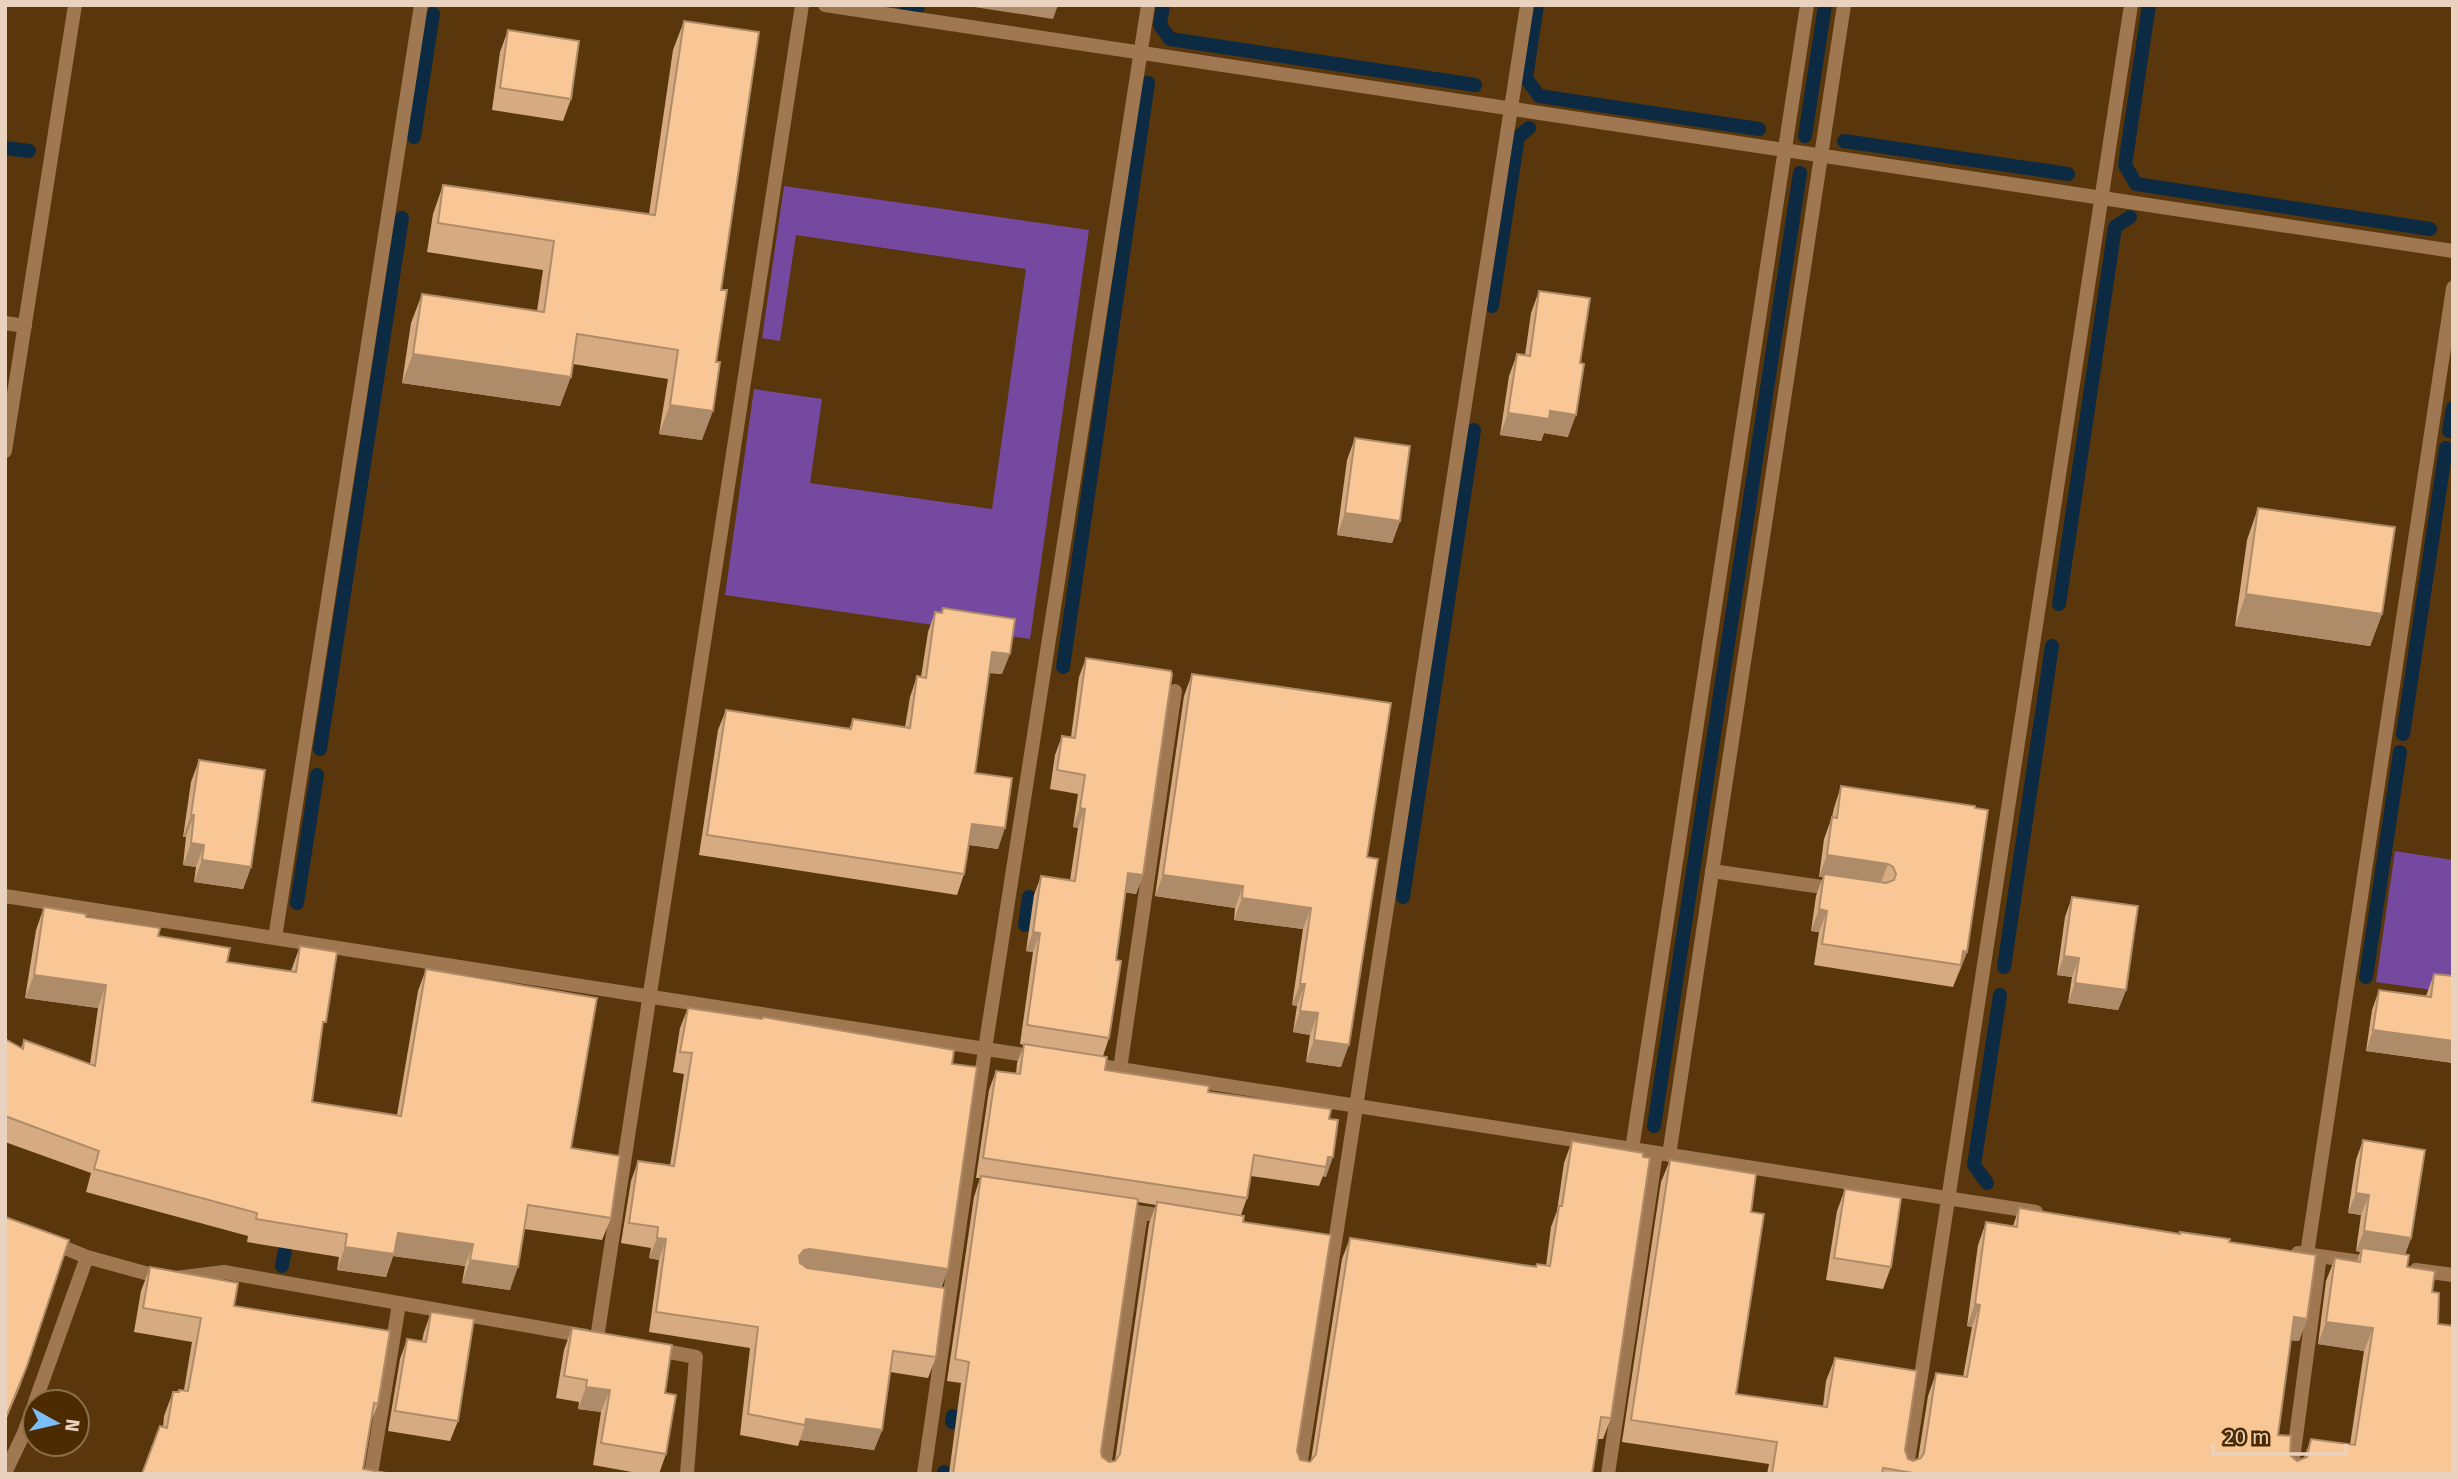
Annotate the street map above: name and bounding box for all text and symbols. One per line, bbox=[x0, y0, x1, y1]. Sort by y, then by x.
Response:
north arrow bbox=[21, 1388, 91, 1458]
scale bar bbox=[2213, 1412, 2346, 1456]
text: N bbox=[60, 1417, 85, 1433]
text: 20 m bbox=[2224, 1424, 2270, 1450]

